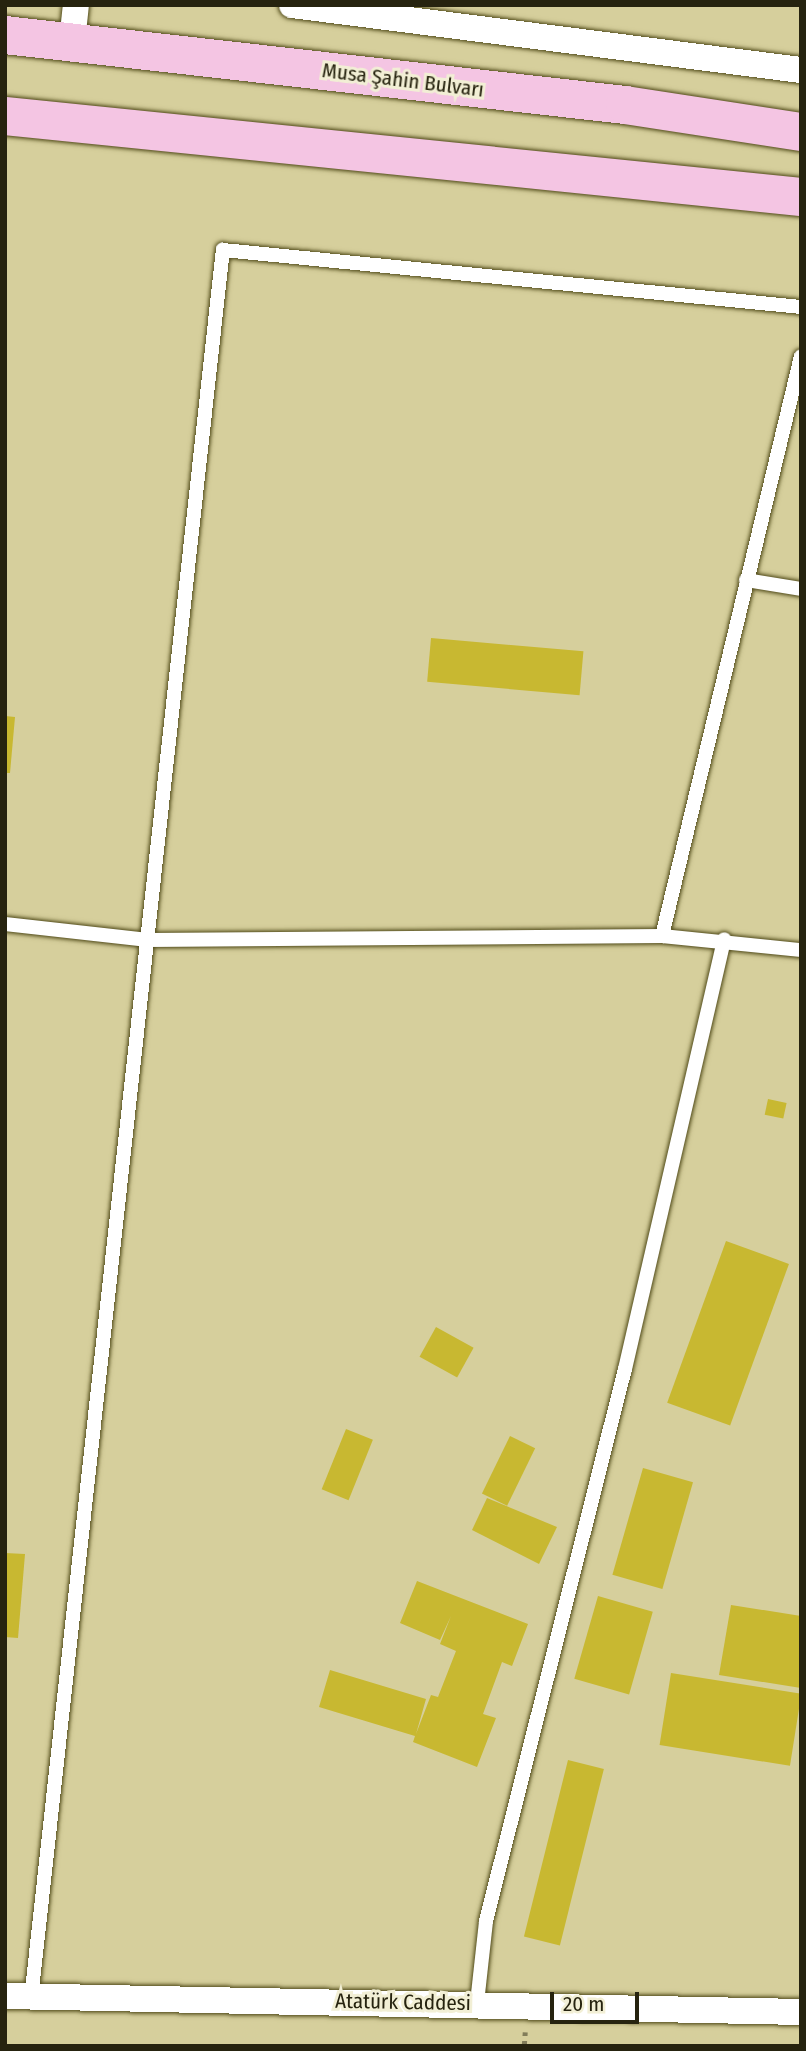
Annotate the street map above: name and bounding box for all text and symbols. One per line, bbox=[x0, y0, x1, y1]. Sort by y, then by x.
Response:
street label: Musa Şahin Bulvarı bbox=[321, 58, 485, 102]
scale bar bbox=[554, 1978, 643, 2022]
street label: Atatürk Caddesi bbox=[335, 1988, 471, 2016]
text: 20 m bbox=[563, 1991, 604, 2017]

